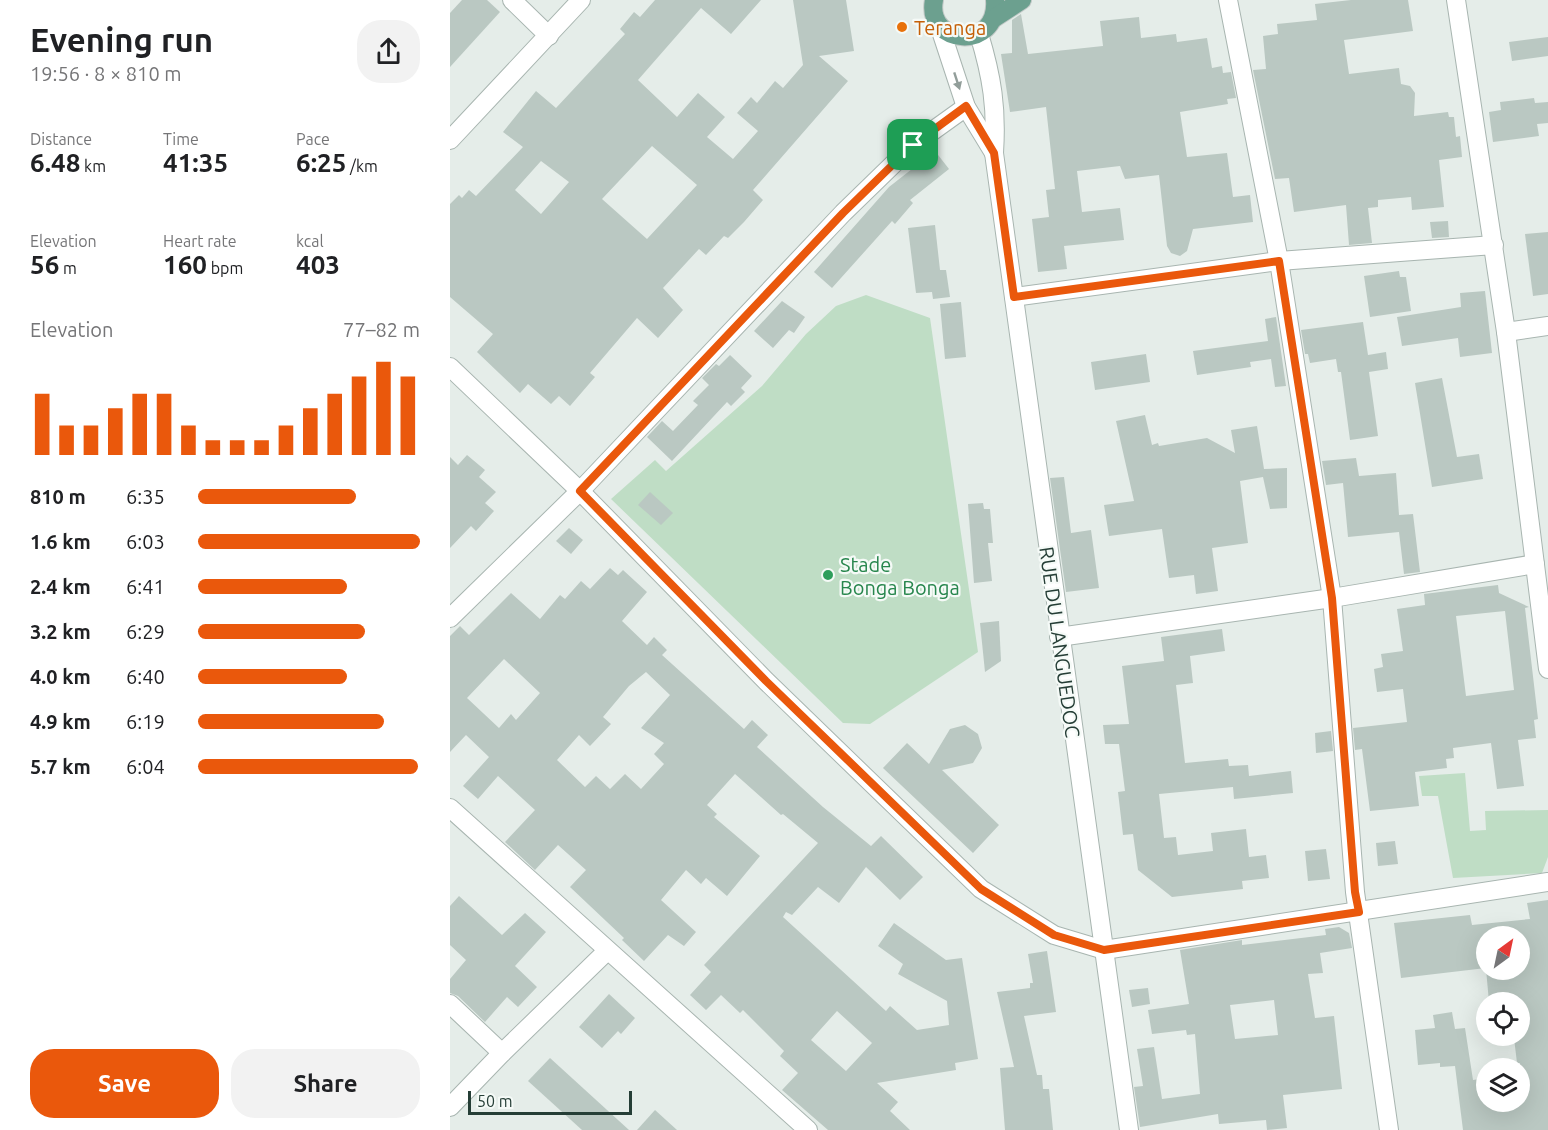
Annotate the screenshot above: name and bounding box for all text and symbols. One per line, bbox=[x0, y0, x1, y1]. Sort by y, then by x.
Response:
place label: Teranga bbox=[914, 16, 986, 39]
button: share bbox=[357, 20, 420, 83]
marker: Teranga bbox=[895, 20, 909, 34]
text: Evening run bbox=[30, 21, 213, 58]
text: 19:56 · 8 × 810 m bbox=[30, 62, 182, 85]
one-way arrow bbox=[953, 72, 963, 90]
pin bbox=[887, 119, 938, 170]
icon: arrive bbox=[896, 128, 929, 161]
text: Distance bbox=[30, 130, 92, 148]
text: Time bbox=[163, 130, 199, 148]
text: Pace bbox=[296, 130, 330, 148]
text: 6.48 bbox=[30, 148, 80, 177]
text: 41:35 bbox=[163, 148, 228, 177]
text: 6:25 bbox=[296, 148, 346, 177]
text: km bbox=[80, 157, 106, 175]
text: /km bbox=[346, 157, 378, 175]
text: Elevation bbox=[30, 232, 97, 250]
text: Heart rate bbox=[163, 232, 237, 250]
text: kcal bbox=[296, 232, 324, 250]
text: 56 bbox=[30, 250, 59, 279]
text: 160 bbox=[163, 250, 207, 279]
text: 403 bbox=[296, 250, 340, 279]
text: m bbox=[59, 259, 77, 277]
text: bpm bbox=[207, 259, 243, 277]
text: Elevation bbox=[30, 318, 113, 341]
text: 77–82 m bbox=[343, 318, 420, 341]
text: 810 m bbox=[30, 485, 86, 508]
text: 6:35 bbox=[126, 485, 165, 508]
text: 1.6 km bbox=[30, 530, 91, 553]
text: 6:03 bbox=[126, 530, 165, 553]
street label: RUE DU LANGUEDOC bbox=[1035, 545, 1085, 739]
place label: Stade Bonga Bonga bbox=[840, 553, 960, 599]
marker: Stade Bonga Bonga bbox=[821, 568, 835, 582]
text: 2.4 km bbox=[30, 575, 91, 598]
text: 6:41 bbox=[126, 575, 165, 598]
text: 3.2 km bbox=[30, 620, 91, 643]
text: 6:29 bbox=[126, 620, 165, 643]
text: 4.0 km bbox=[30, 665, 91, 688]
text: 6:40 bbox=[126, 665, 165, 688]
text: 4.9 km bbox=[30, 710, 91, 733]
text: 6:19 bbox=[126, 710, 165, 733]
text: 5.7 km bbox=[30, 755, 91, 778]
text: 6:04 bbox=[126, 755, 165, 778]
north arrow bbox=[1476, 926, 1530, 980]
map controls bbox=[1476, 926, 1530, 1112]
button: locate bbox=[1476, 992, 1530, 1046]
button: Save bbox=[30, 1049, 219, 1118]
button: Share bbox=[231, 1049, 420, 1118]
button: layers bbox=[1476, 1058, 1530, 1112]
scale bar bbox=[468, 1088, 632, 1116]
text: 50 m bbox=[477, 1092, 513, 1110]

